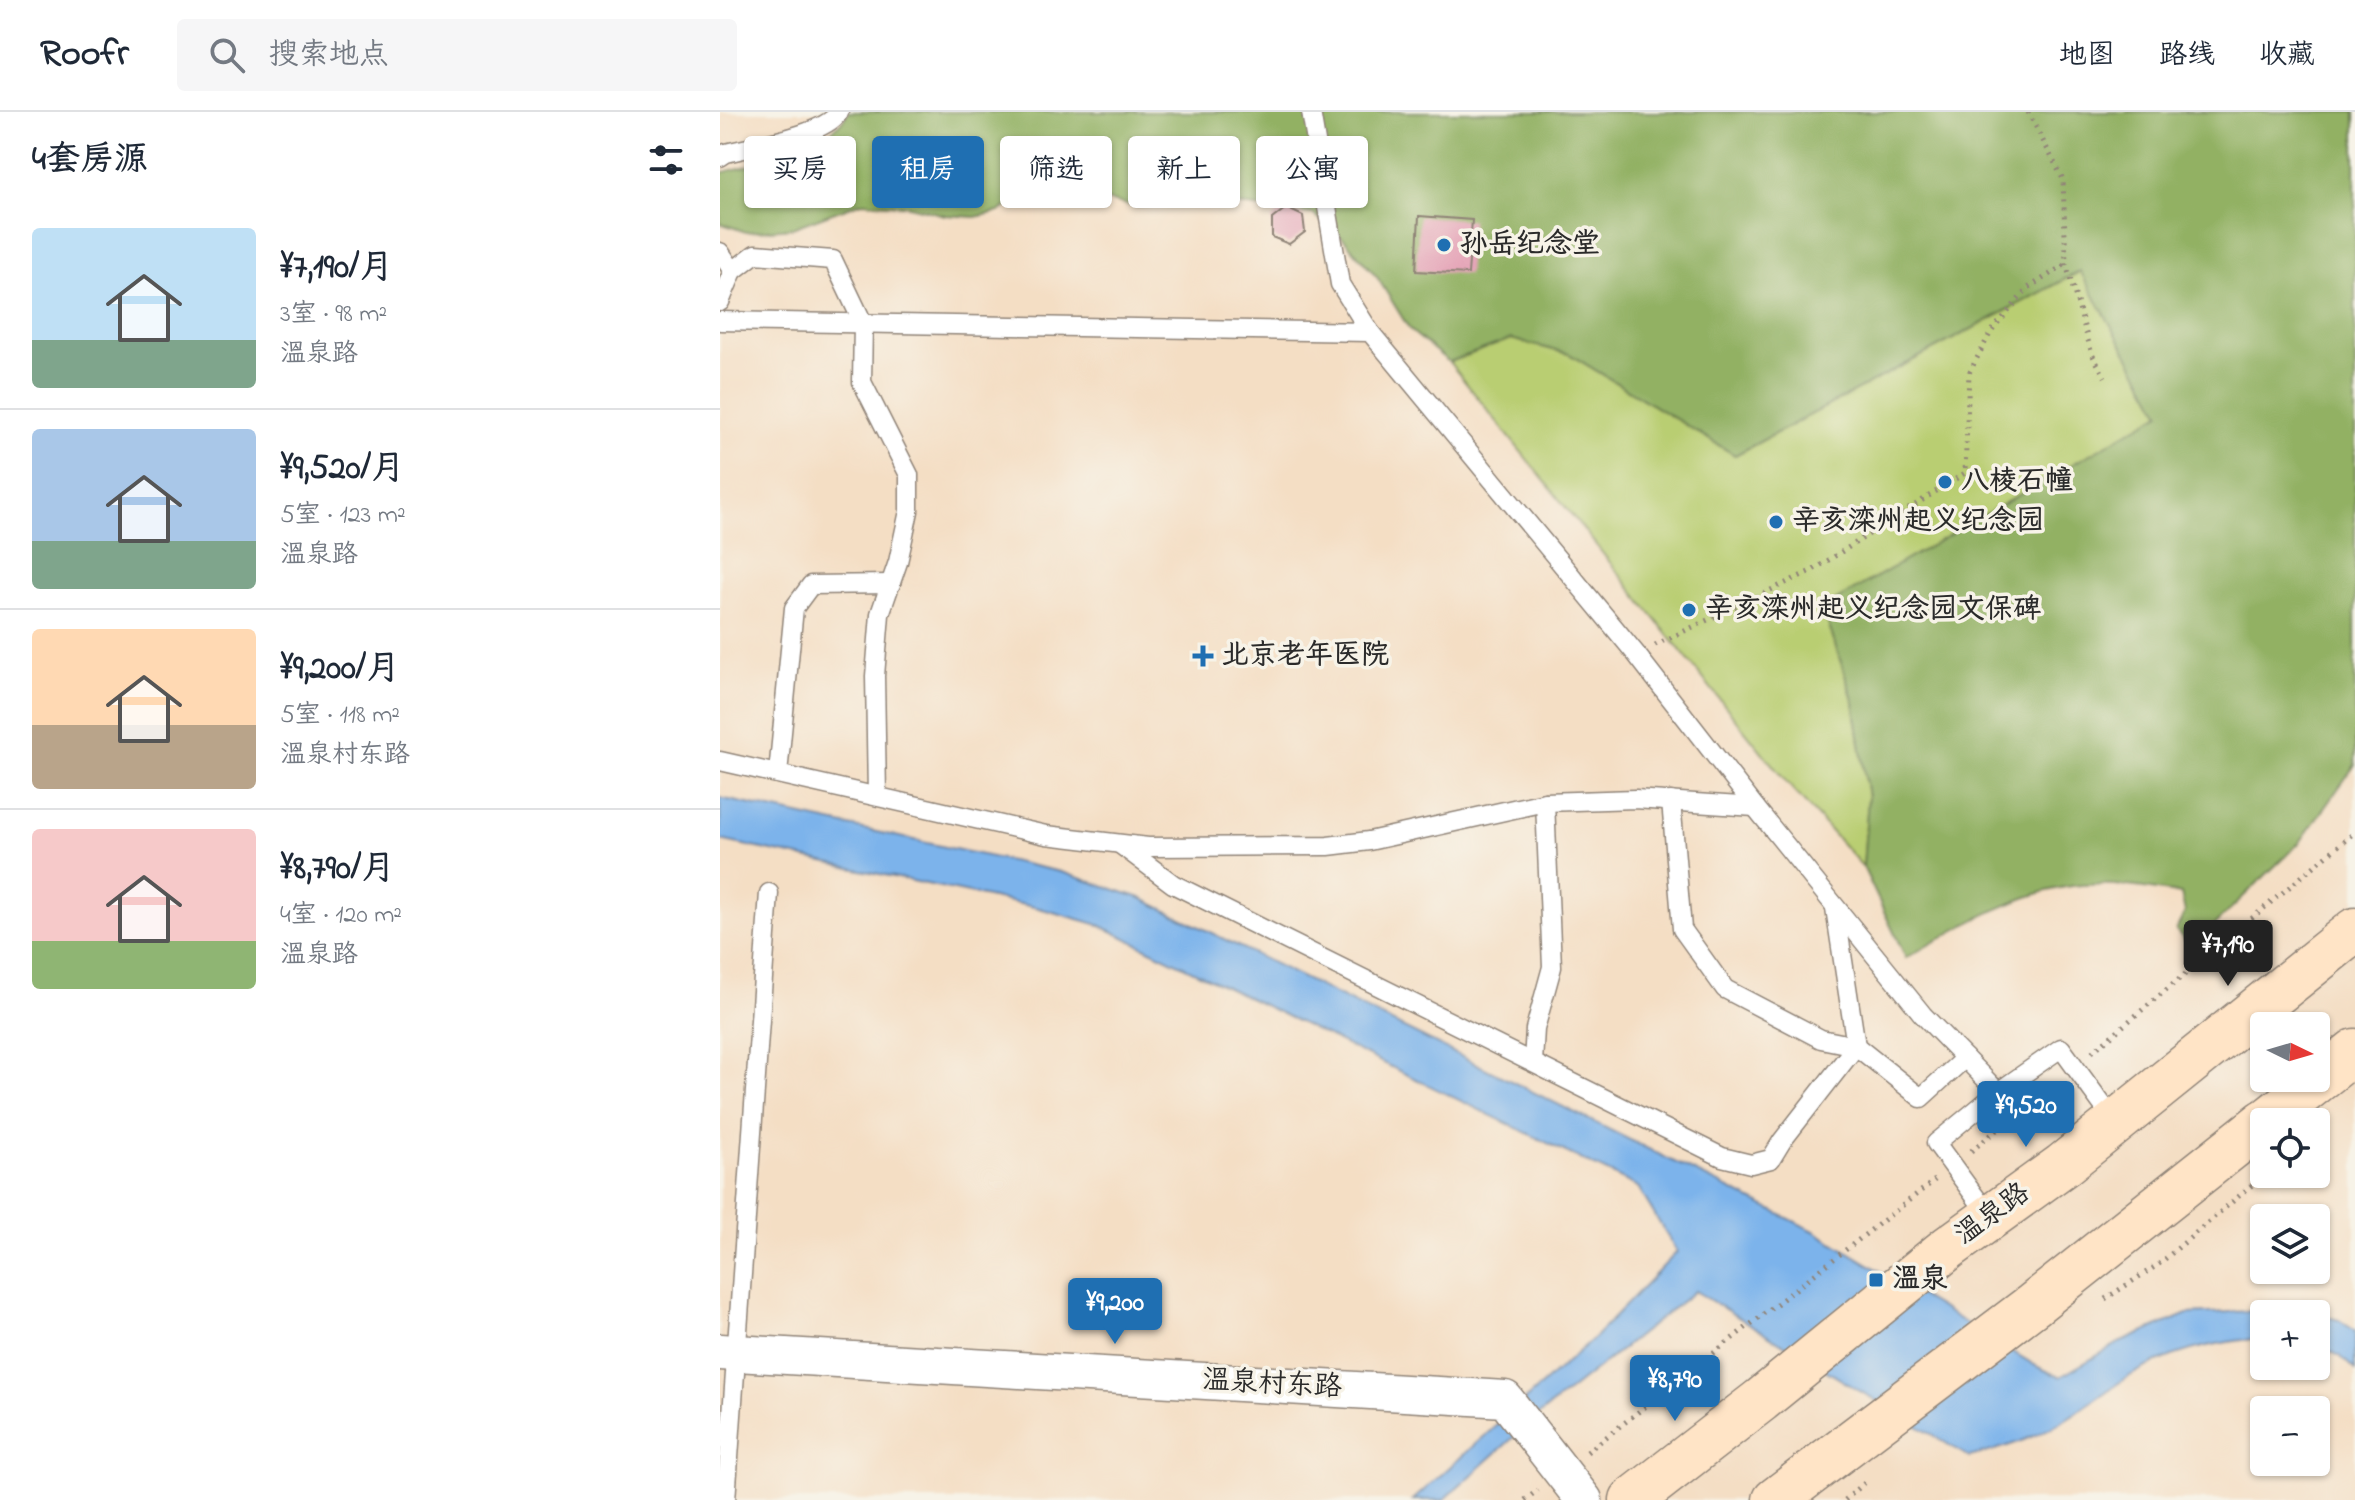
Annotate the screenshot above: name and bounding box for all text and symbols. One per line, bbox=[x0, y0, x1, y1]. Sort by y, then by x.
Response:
search box bbox=[177, 19, 737, 91]
text: Roofr bbox=[40, 27, 129, 83]
icon: search bbox=[205, 33, 249, 77]
text: 搜索地点 bbox=[269, 34, 389, 78]
text: 地图 bbox=[2059, 36, 2115, 77]
text: 路线 bbox=[2159, 36, 2215, 77]
text: 收藏 bbox=[2259, 36, 2315, 77]
text: 4套房源 bbox=[32, 136, 148, 186]
chip: 买房 bbox=[744, 136, 856, 208]
chip: 租房 bbox=[872, 136, 984, 208]
chip: 筛选 bbox=[1000, 136, 1112, 208]
chip: 新上 bbox=[1128, 136, 1240, 208]
chip: 公寓 bbox=[1256, 136, 1368, 208]
icon: filters bbox=[644, 138, 688, 182]
place label: 孙岳纪念堂 bbox=[1460, 225, 1600, 266]
marker: 孙岳纪念堂 bbox=[1435, 236, 1453, 254]
text: ¥7,190/月 bbox=[280, 244, 393, 294]
icon: home bbox=[96, 260, 192, 356]
text: 3室 · 98 m² bbox=[280, 296, 387, 334]
text: 温泉路 bbox=[280, 336, 358, 374]
text: ¥9,520/月 bbox=[280, 445, 405, 495]
icon: home bbox=[96, 461, 192, 557]
place label: 八棱石幢 bbox=[1961, 462, 2073, 503]
marker: 八棱石幢 bbox=[1936, 473, 1954, 491]
text: 5室 · 123 m² bbox=[280, 497, 406, 535]
place label: 辛亥滦州起义纪念园 bbox=[1792, 502, 2044, 543]
marker: 辛亥滦州起义纪念园 bbox=[1767, 513, 1785, 531]
text: 温泉路 bbox=[280, 537, 358, 575]
place label: 辛亥滦州起义纪念园文保碑 bbox=[1705, 590, 2041, 631]
marker: 辛亥滦州起义纪念园文保碑 bbox=[1680, 601, 1698, 619]
place label: 北京老年医院 bbox=[1221, 636, 1389, 677]
text: ¥9,200/月 bbox=[280, 645, 400, 695]
marker: 北京老年医院 bbox=[1192, 645, 1214, 667]
icon: home bbox=[96, 661, 192, 757]
text: 5室 · 118 m² bbox=[280, 697, 400, 735]
text: 温泉村东路 bbox=[280, 737, 410, 775]
text: ¥8,790/月 bbox=[280, 845, 395, 895]
icon: home bbox=[96, 861, 192, 957]
text: 4室 · 120 m² bbox=[280, 897, 402, 935]
pin: ¥7,190 bbox=[2163, 920, 2293, 988]
text: ¥7,190 bbox=[2202, 927, 2254, 965]
text: 温泉路 bbox=[280, 937, 358, 975]
north arrow bbox=[2250, 1012, 2330, 1092]
map controls bbox=[2250, 1012, 2330, 1476]
pin: ¥9,520 bbox=[1961, 1081, 2091, 1149]
text: ¥9,520 bbox=[1995, 1088, 2057, 1126]
button: locate bbox=[2250, 1108, 2330, 1188]
street label: 温泉路 bbox=[1947, 1174, 2039, 1256]
button: layers bbox=[2250, 1204, 2330, 1284]
place label: 温泉 bbox=[1892, 1260, 1948, 1301]
marker: 温泉 bbox=[1867, 1271, 1885, 1289]
pin: ¥9,200 bbox=[1050, 1278, 1180, 1346]
text: ¥9,200 bbox=[1086, 1285, 1144, 1323]
button: + bbox=[2250, 1300, 2330, 1380]
pin: ¥8,790 bbox=[1610, 1355, 1740, 1423]
street label: 温泉村东路 bbox=[1201, 1361, 1343, 1409]
text: ¥8,790 bbox=[1648, 1362, 1702, 1400]
button: − bbox=[2250, 1396, 2330, 1476]

